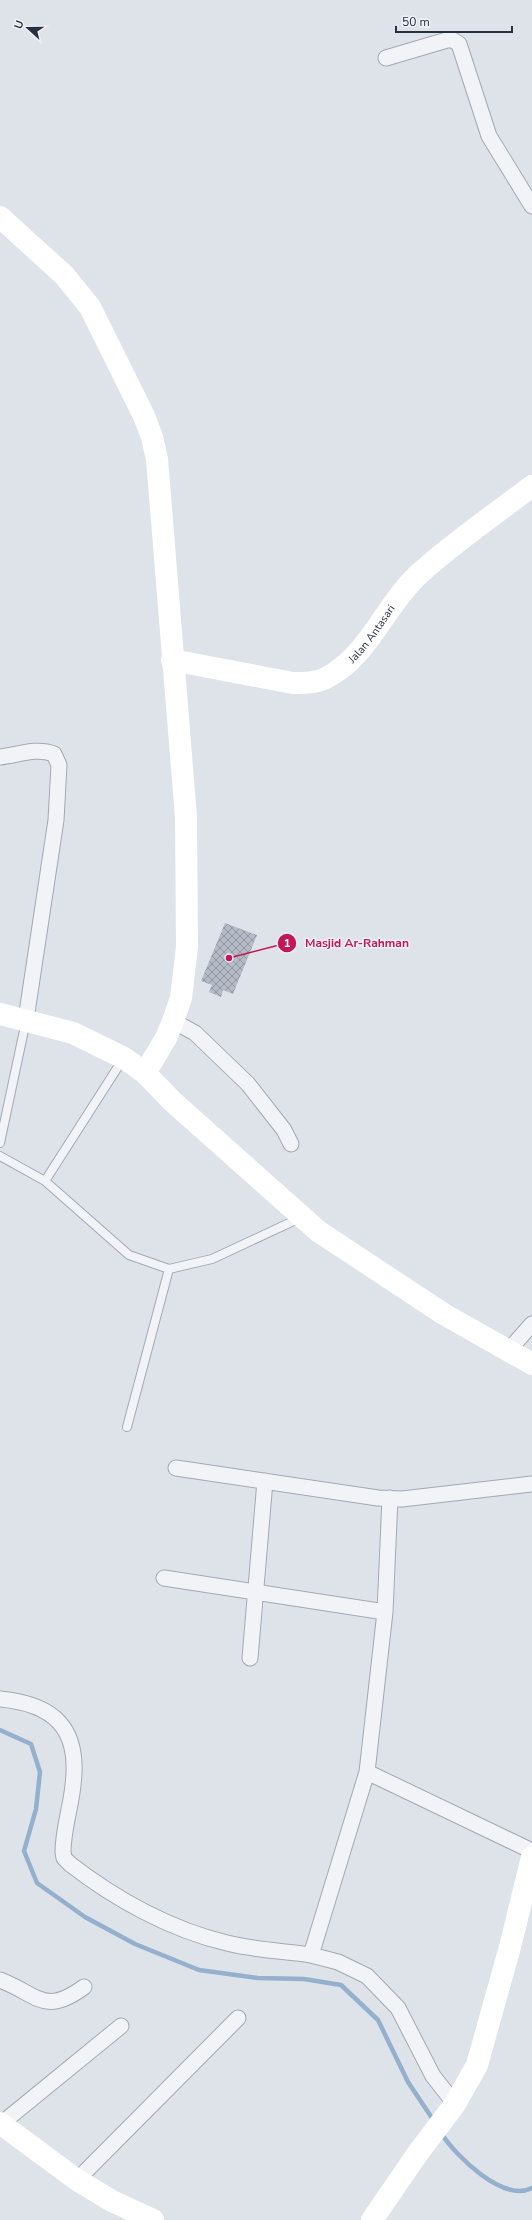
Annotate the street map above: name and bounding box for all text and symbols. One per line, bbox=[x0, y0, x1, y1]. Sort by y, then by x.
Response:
north arrow bbox=[8, 8, 48, 48]
scale bar bbox=[396, 8, 512, 34]
text: 50 m bbox=[402, 14, 430, 30]
text: U bbox=[11, 18, 28, 31]
street label: Jalan Antasari bbox=[344, 602, 399, 667]
callout: Masjid Ar-Rahman bbox=[277, 931, 417, 955]
text: 1 bbox=[283, 935, 291, 951]
text: Masjid Ar-Rahman bbox=[305, 935, 409, 951]

